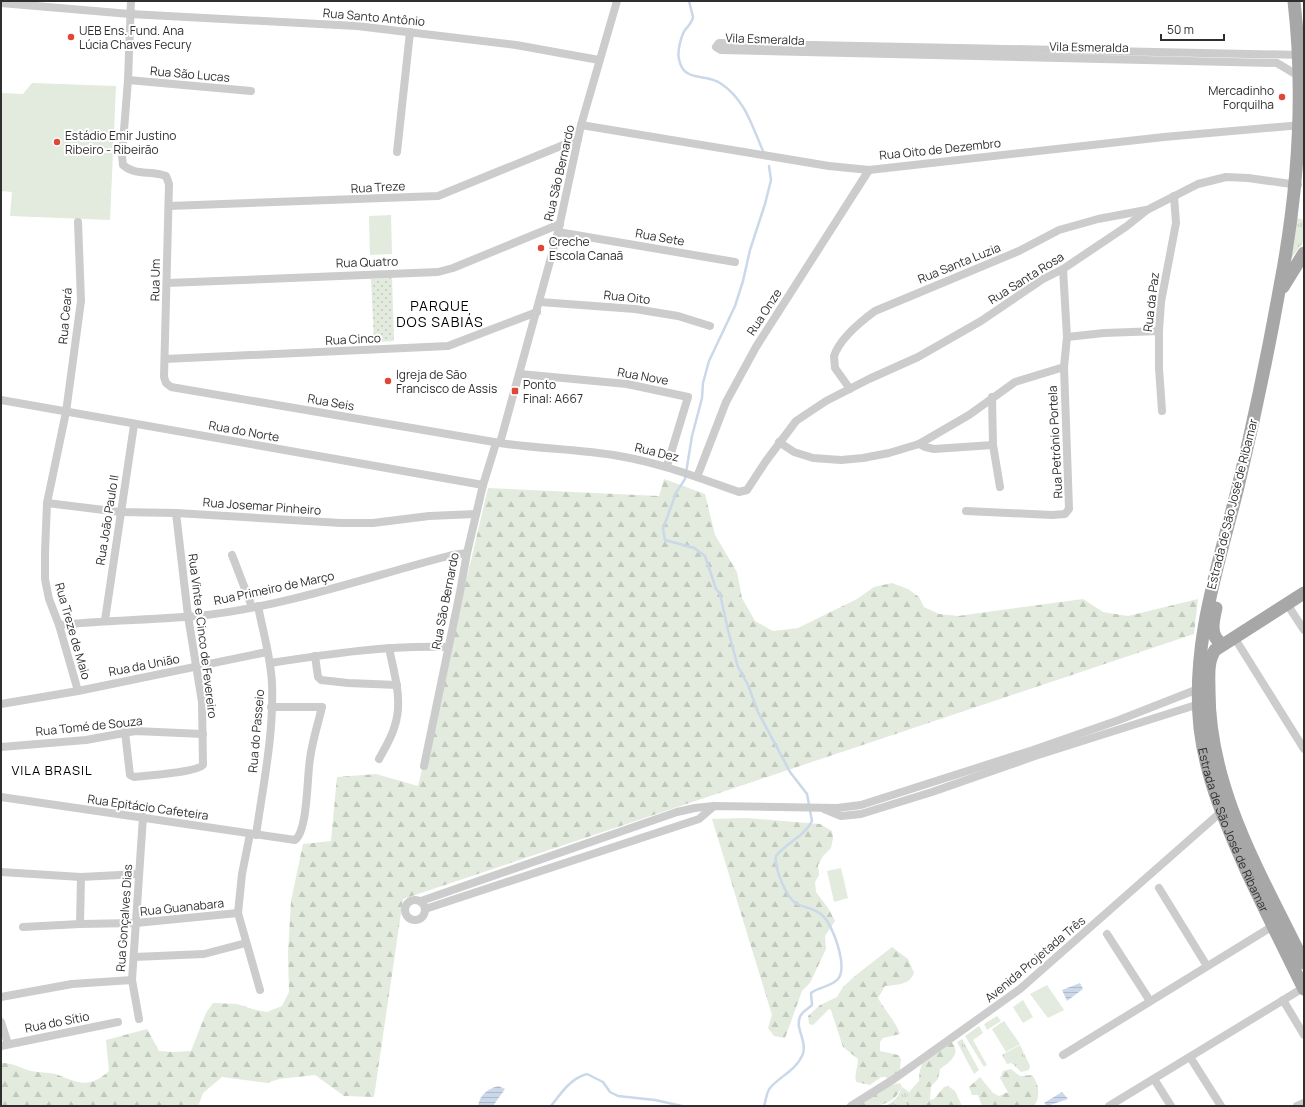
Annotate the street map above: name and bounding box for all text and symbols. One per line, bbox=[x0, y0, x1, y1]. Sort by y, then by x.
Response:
street label: Rua Santo Antônio bbox=[322, 4, 426, 30]
scale bar bbox=[1161, 16, 1224, 42]
text: 50 m bbox=[1167, 21, 1194, 38]
place label: UEB Ens. Fund. Ana Lúcia Chaves Fecury bbox=[79, 22, 192, 53]
street label: Vila Esmeralda bbox=[725, 29, 805, 49]
marker: UEB Ens. Fund. Ana Lúcia Chaves Fecury bbox=[66, 32, 76, 42]
street label: Vila Esmeralda bbox=[1049, 38, 1129, 56]
street label: Rua São Lucas bbox=[149, 62, 231, 86]
place label: Mercadinho Forquilha bbox=[1208, 82, 1274, 113]
marker: Mercadinho Forquilha bbox=[1277, 92, 1287, 102]
street label: Rua São Bernardo bbox=[540, 123, 578, 223]
place label: Estádio Emir Justino Ribeiro - Ribeirão bbox=[65, 127, 176, 158]
street label: Rua Oito de Dezembro bbox=[878, 134, 1002, 164]
marker: Estádio Emir Justino Ribeiro - Ribeirão bbox=[52, 137, 62, 147]
street label: Rua Treze bbox=[350, 177, 406, 197]
street label: Rua Sete bbox=[634, 224, 686, 250]
place label: Creche Escola Canaã bbox=[549, 233, 623, 264]
street label: Rua Santa Luzia bbox=[915, 239, 1003, 287]
marker: Creche Escola Canaã bbox=[536, 243, 546, 253]
street label: Rua Santa Rosa bbox=[985, 248, 1067, 308]
street label: Rua Quatro bbox=[336, 252, 398, 272]
street label: Rua Um bbox=[146, 259, 164, 301]
street label: Rua da Paz bbox=[1139, 271, 1163, 333]
street label: Rua Onze bbox=[743, 285, 785, 339]
street label: Rua Oito bbox=[603, 286, 651, 308]
street label: Rua Ceará bbox=[54, 287, 76, 345]
district label: PARQUE DOS SABIÁS bbox=[396, 296, 484, 331]
street label: Rua Cinco bbox=[325, 329, 381, 349]
street label: Rua Nove bbox=[616, 363, 670, 389]
place label: Igreja de São Francisco de Assis bbox=[396, 366, 497, 397]
marker: Igreja de São Francisco de Assis bbox=[383, 376, 393, 386]
place label: Ponto Final: A667 bbox=[523, 376, 583, 407]
street label: Rua Petrônio Portela bbox=[1044, 385, 1066, 499]
marker: Ponto Final: A667 bbox=[510, 386, 520, 396]
street label: Rua Seis bbox=[306, 390, 356, 414]
street label: Rua do Norte bbox=[207, 416, 281, 446]
street label: Estrada de São José de Ribamar bbox=[1203, 416, 1262, 591]
street label: Rua Dez bbox=[633, 438, 681, 466]
street label: Rua João Paulo II bbox=[91, 474, 123, 566]
street label: Rua Josemar Pinheiro bbox=[202, 493, 322, 519]
street label: Rua São Bernardo bbox=[427, 551, 463, 651]
street label: Rua Vinte e Cinco de Fevereiro bbox=[184, 553, 222, 719]
street label: Rua Primeiro de Março bbox=[212, 567, 336, 609]
street label: Rua Treze de Maio bbox=[51, 581, 95, 681]
street label: Rua da União bbox=[107, 650, 181, 680]
street label: Rua do Passeio bbox=[244, 689, 268, 773]
street label: Rua Tomé de Souza bbox=[35, 712, 143, 740]
street label: Estrada de São José de Ribamar bbox=[1195, 746, 1274, 915]
district label: VILA BRASIL bbox=[11, 761, 93, 779]
street label: Rua Epitácio Cafeteira bbox=[86, 790, 210, 824]
street label: Rua Gonçalves Dias bbox=[112, 864, 136, 972]
street label: Rua Guanabara bbox=[139, 894, 225, 920]
street label: Avenida Projetada Três bbox=[981, 912, 1089, 1006]
street label: Rua do Sítio bbox=[23, 1007, 91, 1037]

